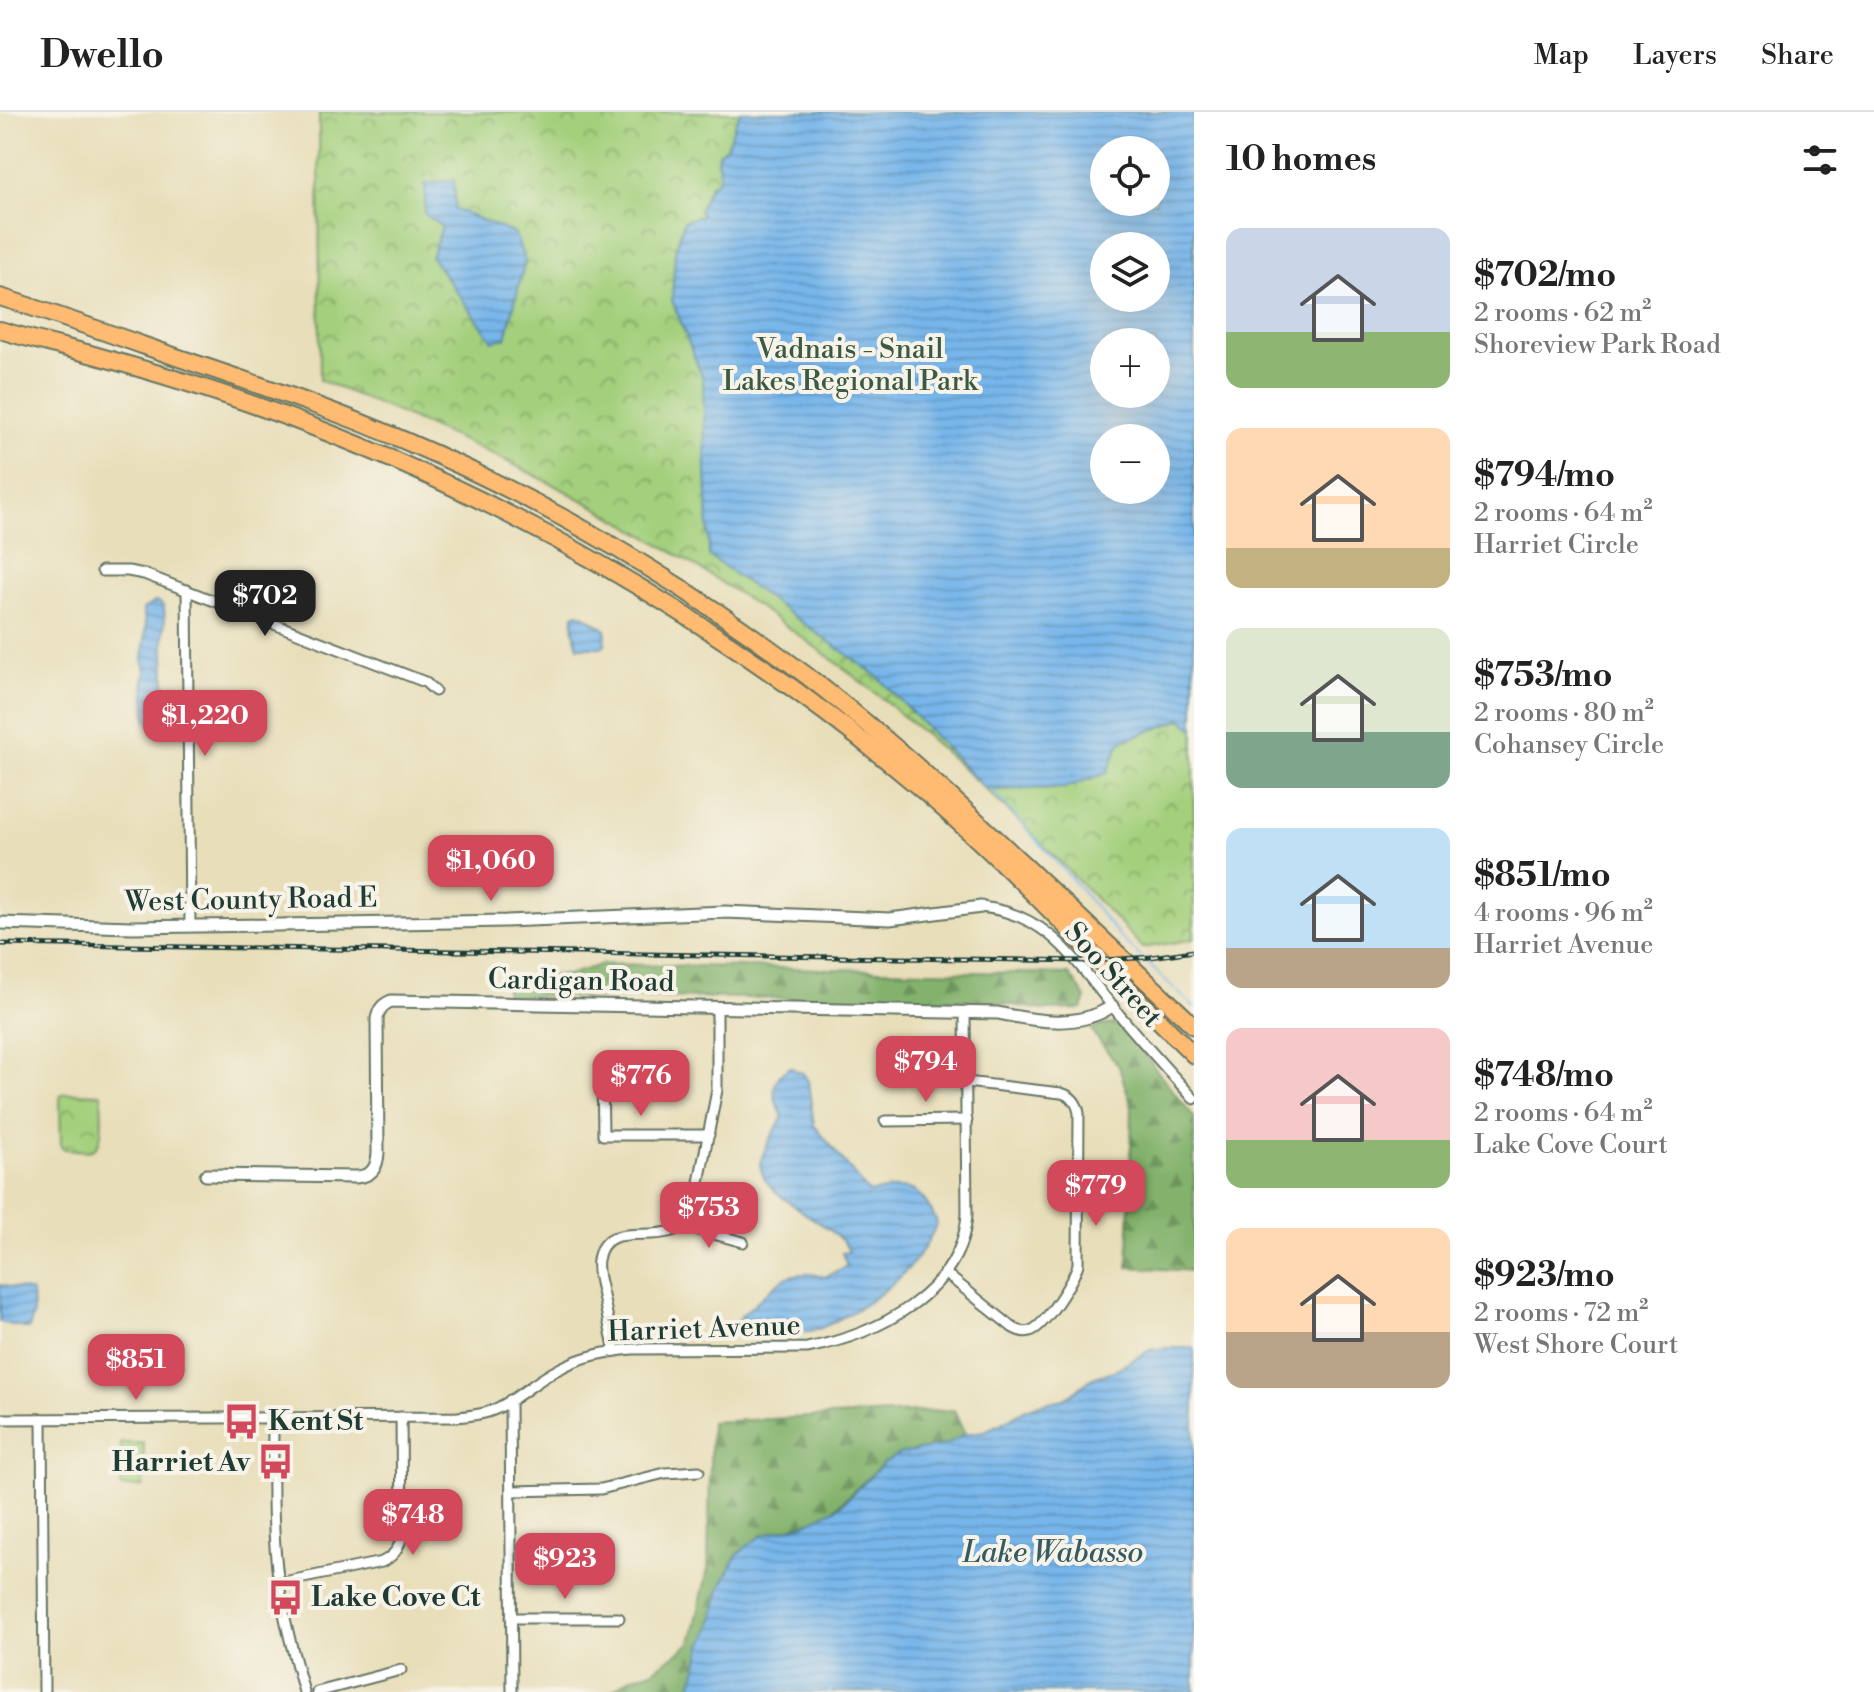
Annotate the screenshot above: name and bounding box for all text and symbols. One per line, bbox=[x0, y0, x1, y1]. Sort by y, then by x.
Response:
text: Dwello bbox=[40, 32, 164, 79]
text: Map bbox=[1534, 38, 1589, 73]
text: Layers bbox=[1633, 38, 1717, 73]
text: Share bbox=[1761, 38, 1834, 73]
map controls bbox=[1090, 136, 1170, 504]
button: locate bbox=[1090, 136, 1170, 216]
icon: filters bbox=[1798, 138, 1842, 182]
text: 10 homes bbox=[1226, 139, 1376, 181]
button: layers bbox=[1090, 232, 1170, 312]
text: $702/mo bbox=[1474, 255, 1616, 297]
icon: home bbox=[1290, 260, 1386, 356]
text: 2 rooms · 62 m² bbox=[1474, 297, 1651, 329]
button: + bbox=[1090, 328, 1170, 408]
text: Shoreview Park Road bbox=[1474, 329, 1721, 361]
park label: Vadnais - Snail Lakes Regional Park bbox=[722, 332, 979, 399]
button: − bbox=[1090, 424, 1170, 504]
text: $794/mo bbox=[1474, 455, 1615, 497]
icon: home bbox=[1290, 460, 1386, 556]
text: 2 rooms · 64 m² bbox=[1474, 497, 1653, 529]
text: Harriet Circle bbox=[1474, 529, 1639, 561]
pin: $702 bbox=[218, 570, 312, 638]
text: $702 bbox=[233, 580, 297, 612]
text: $753/mo bbox=[1474, 655, 1612, 697]
icon: home bbox=[1290, 660, 1386, 756]
pin: $1,220 bbox=[140, 690, 270, 758]
text: 2 rooms · 80 m² bbox=[1474, 697, 1654, 729]
text: $1,220 bbox=[161, 700, 249, 732]
text: Cohansey Circle bbox=[1474, 729, 1664, 761]
pin: $1,060 bbox=[426, 835, 556, 903]
text: $1,060 bbox=[446, 845, 536, 877]
text: $851/mo bbox=[1474, 855, 1611, 897]
icon: home bbox=[1290, 860, 1386, 956]
street label: West County Road E bbox=[123, 880, 378, 920]
text: 4 rooms · 96 m² bbox=[1474, 897, 1653, 929]
street label: Soo Street bbox=[1057, 915, 1169, 1035]
text: Harriet Avenue bbox=[1474, 929, 1653, 961]
street label: Cardigan Road bbox=[487, 962, 675, 1000]
pin: $794 bbox=[879, 1036, 973, 1104]
text: $794 bbox=[894, 1046, 958, 1078]
pin: $776 bbox=[594, 1050, 688, 1118]
text: $748/mo bbox=[1474, 1055, 1614, 1097]
text: $776 bbox=[610, 1060, 672, 1092]
icon: home bbox=[1290, 1060, 1386, 1156]
text: 2 rooms · 64 m² bbox=[1474, 1097, 1653, 1129]
text: Lake Cove Court bbox=[1474, 1129, 1668, 1161]
pin: $779 bbox=[1049, 1160, 1143, 1228]
text: $779 bbox=[1065, 1170, 1127, 1202]
pin: $753 bbox=[662, 1182, 756, 1250]
text: $753 bbox=[678, 1192, 740, 1224]
text: $923/mo bbox=[1474, 1255, 1615, 1297]
icon: home bbox=[1290, 1260, 1386, 1356]
text: 2 rooms · 72 m² bbox=[1474, 1297, 1648, 1329]
street label: Harriet Avenue bbox=[607, 1308, 801, 1350]
text: West Shore Court bbox=[1474, 1329, 1678, 1361]
pin: $851 bbox=[89, 1334, 183, 1402]
text: $851 bbox=[106, 1344, 166, 1376]
bus stop icon: Kent St bbox=[223, 1402, 261, 1440]
place label: Kent St bbox=[268, 1404, 364, 1439]
bus stop icon: Harriet Av bbox=[257, 1443, 295, 1481]
place label: Harriet Av bbox=[111, 1445, 251, 1480]
pin: $748 bbox=[366, 1489, 460, 1557]
text: $748 bbox=[381, 1499, 445, 1531]
pin: $923 bbox=[518, 1533, 612, 1601]
water label: Lake Wabasso bbox=[962, 1534, 1143, 1572]
text: $923 bbox=[533, 1543, 597, 1575]
bus stop icon: Lake Cove Ct bbox=[266, 1578, 304, 1616]
place label: Lake Cove Ct bbox=[311, 1580, 481, 1615]

